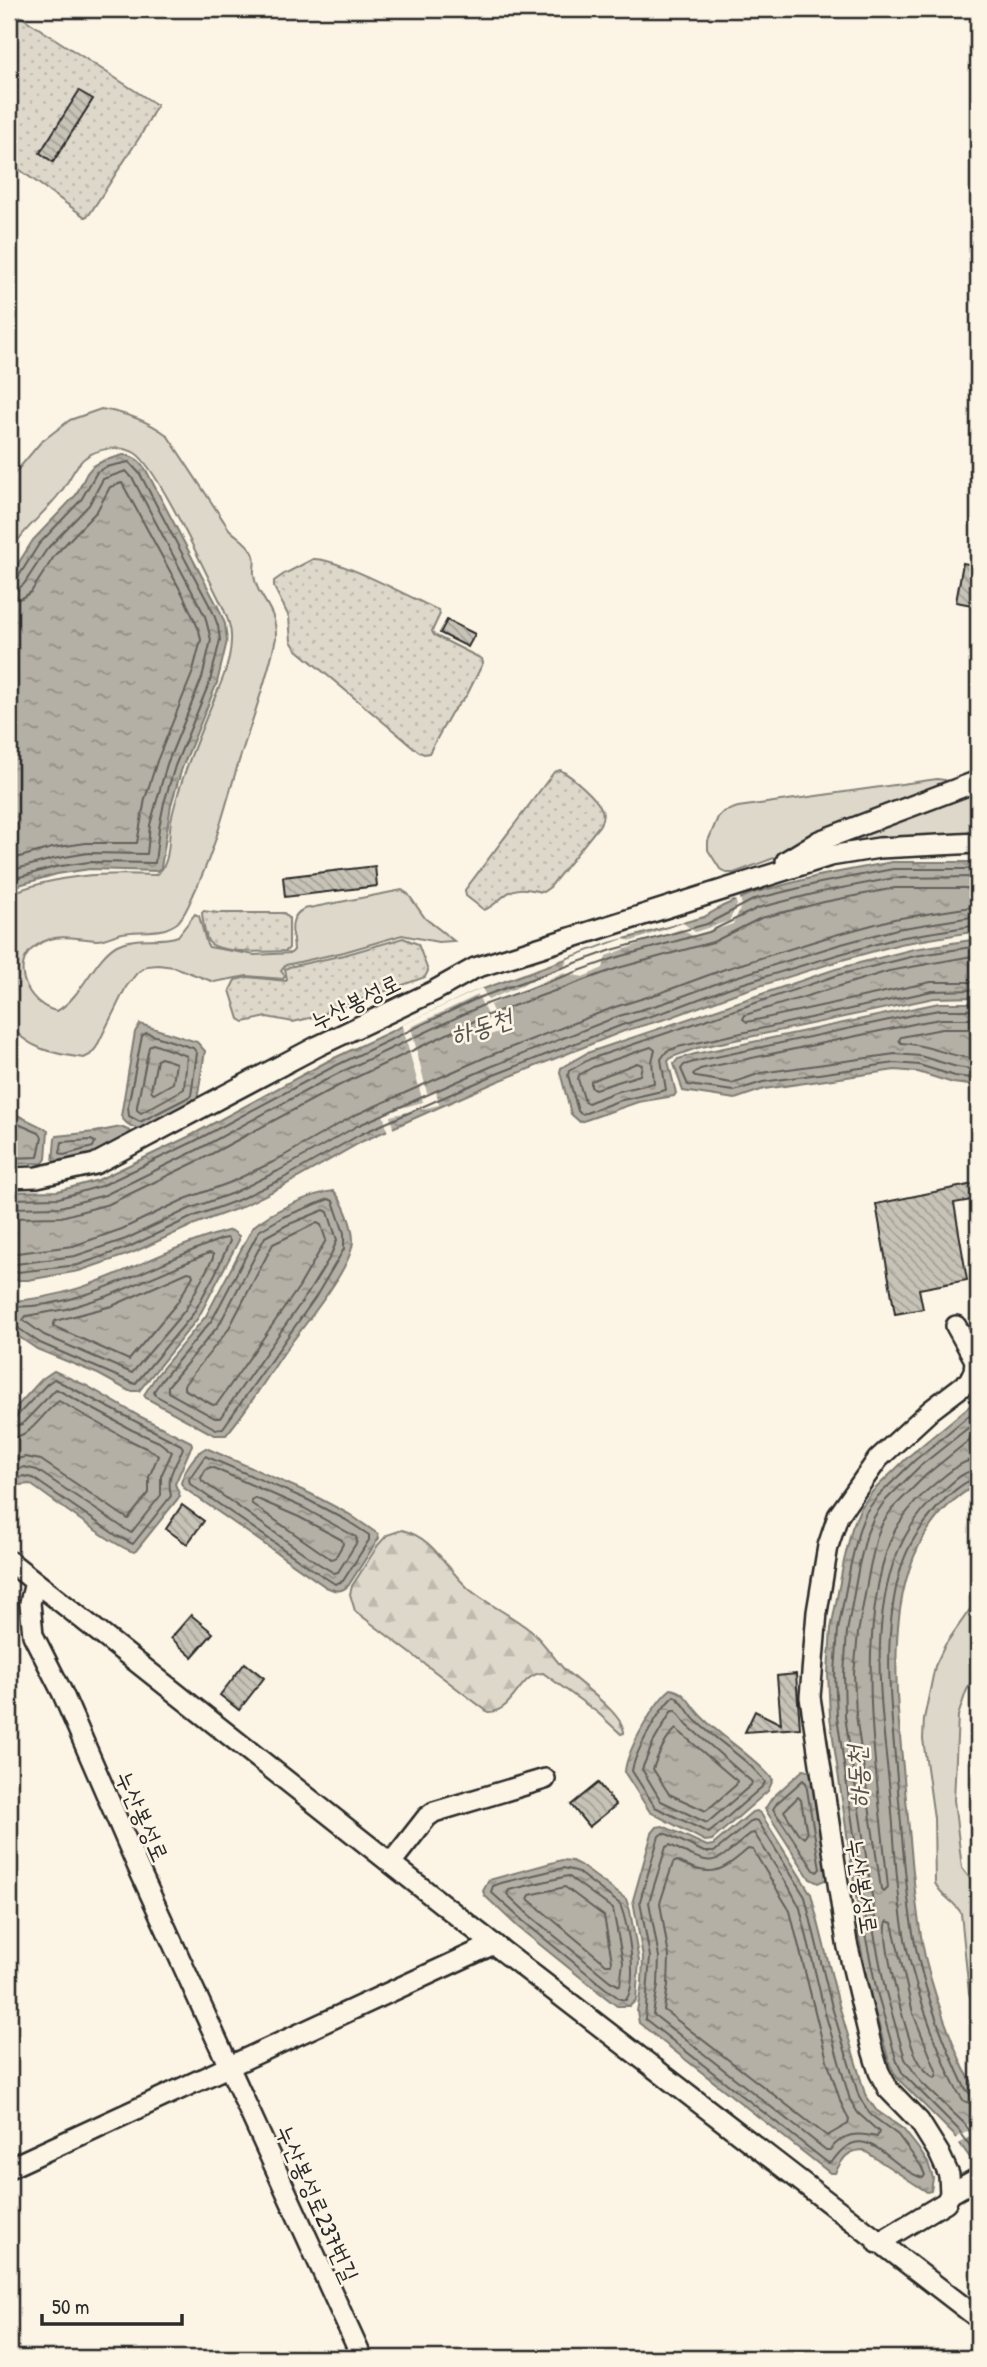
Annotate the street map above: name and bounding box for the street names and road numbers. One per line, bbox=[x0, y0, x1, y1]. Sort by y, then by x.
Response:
street label: 누산봉성로 bbox=[305, 965, 405, 1037]
street label: 누산봉성로 bbox=[109, 1765, 177, 1867]
street label: 누산봉성로 bbox=[840, 1836, 886, 1936]
street label: 누산봉성로237번길 bbox=[269, 2119, 367, 2287]

